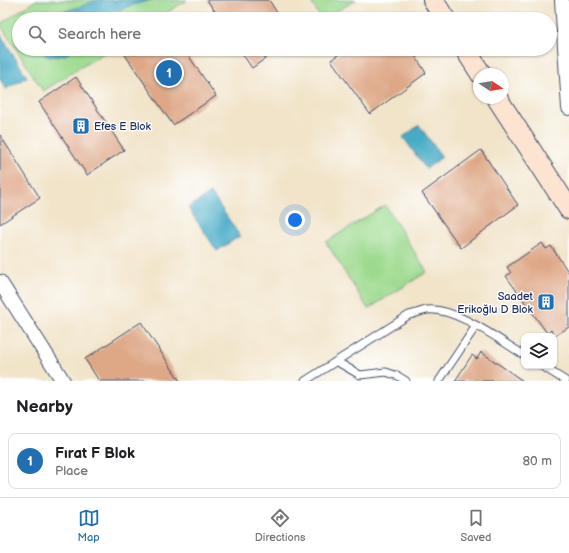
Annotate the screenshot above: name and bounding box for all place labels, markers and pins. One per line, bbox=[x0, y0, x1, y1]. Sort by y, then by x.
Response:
pin: 1 bbox=[156, 58, 182, 88]
building icon: Efes E Blok bbox=[71, 116, 91, 136]
place label: Efes E Blok bbox=[94, 120, 152, 133]
place label: Saadet Erikoğlu D Blok bbox=[457, 290, 534, 316]
building icon: Saadet Erikoğlu D Blok bbox=[536, 292, 556, 312]

